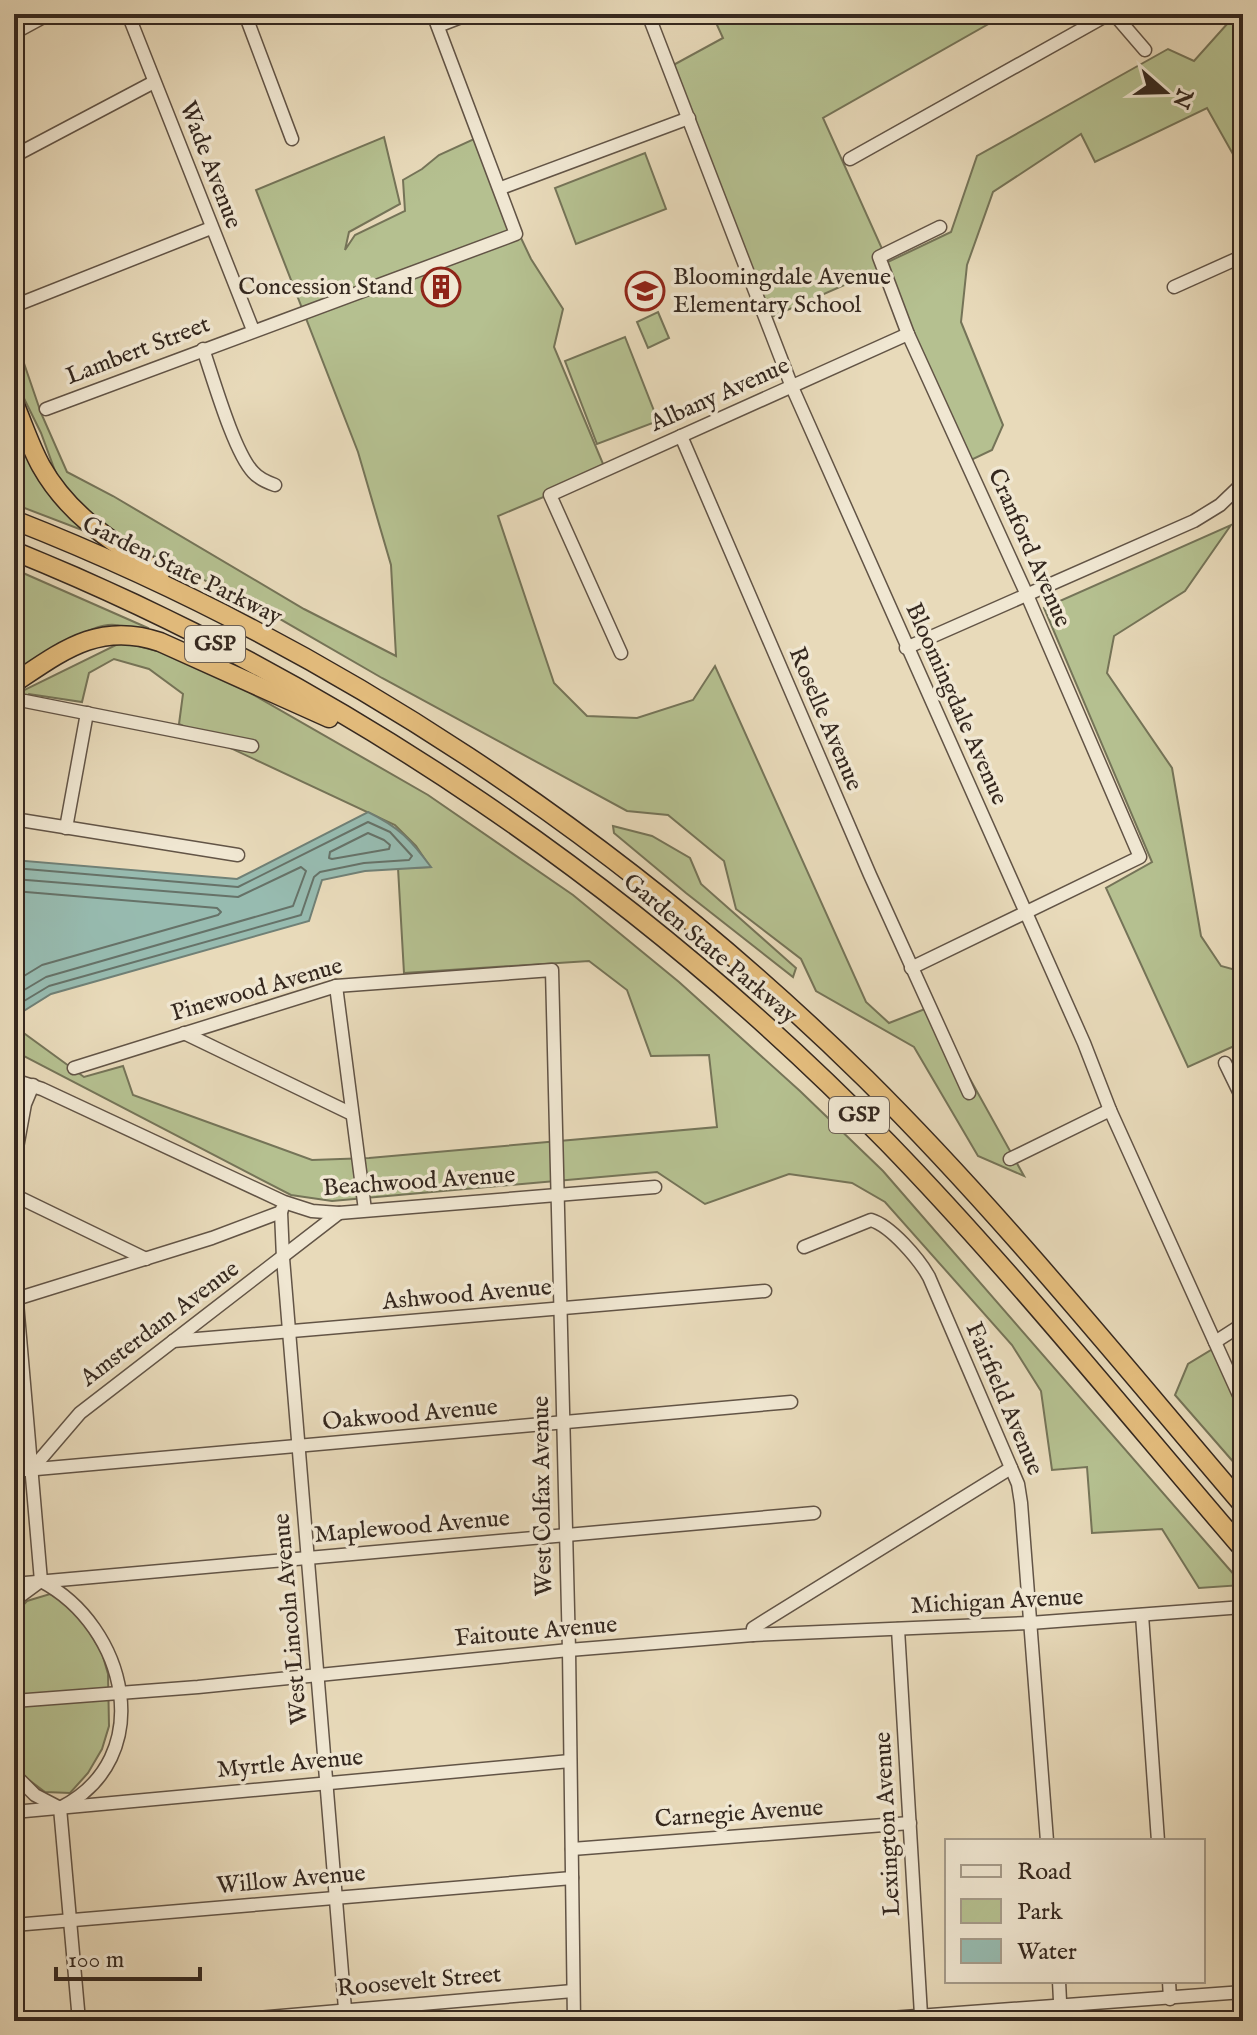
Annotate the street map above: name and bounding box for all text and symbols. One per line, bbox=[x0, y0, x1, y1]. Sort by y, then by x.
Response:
north arrow bbox=[1125, 52, 1205, 132]
text: N bbox=[1166, 83, 1199, 112]
street label: Wade Avenue bbox=[171, 97, 249, 233]
place label: Bloomingdale Avenue Elementary School bbox=[673, 262, 891, 321]
building icon: Concession Stand bbox=[420, 266, 462, 308]
school or university icon: Bloomingdale Avenue Elementary School bbox=[624, 270, 666, 312]
place label: Concession Stand bbox=[238, 272, 413, 303]
street label: Lambert Street bbox=[62, 309, 214, 393]
street label: Albany Avenue bbox=[645, 351, 794, 440]
street label: Cranford Avenue bbox=[980, 464, 1078, 632]
street label: Garden State Parkway bbox=[77, 509, 287, 633]
street label: Bloomingdale Avenue bbox=[897, 598, 1015, 810]
road number: GSP bbox=[185, 626, 245, 662]
street label: Roselle Avenue bbox=[781, 642, 869, 796]
street label: Garden State Parkway bbox=[616, 867, 804, 1031]
street label: Pinewood Avenue bbox=[168, 951, 346, 1029]
road number: GSP bbox=[829, 1097, 889, 1133]
street label: Beachwood Avenue bbox=[322, 1160, 516, 1204]
street label: Amsterdam Avenue bbox=[73, 1254, 246, 1395]
street label: Ashwood Avenue bbox=[380, 1272, 553, 1318]
street label: Fairfield Avenue bbox=[958, 1318, 1050, 1480]
street label: Oakwood Avenue bbox=[321, 1392, 499, 1438]
street label: West Colfax Avenue bbox=[526, 1395, 560, 1597]
street label: Maplewood Avenue bbox=[313, 1503, 511, 1551]
street label: West Lincoln Avenue bbox=[266, 1512, 316, 1726]
street label: Michigan Avenue bbox=[910, 1582, 1084, 1622]
street label: Faitoute Avenue bbox=[454, 1609, 618, 1655]
street label: Lexington Avenue bbox=[868, 1731, 908, 1917]
street label: Myrtle Avenue bbox=[215, 1742, 365, 1786]
street label: Carnegie Avenue bbox=[654, 1793, 824, 1835]
legend bbox=[945, 1839, 1205, 1983]
text: Road bbox=[1017, 1857, 1071, 1888]
street label: Willow Avenue bbox=[215, 1858, 367, 1902]
text: Park bbox=[1017, 1897, 1063, 1928]
scale bar bbox=[56, 1931, 200, 1981]
text: Water bbox=[1017, 1937, 1077, 1968]
text: 100 m bbox=[68, 1945, 124, 1976]
street label: Roosevelt Street bbox=[336, 1959, 502, 2005]

